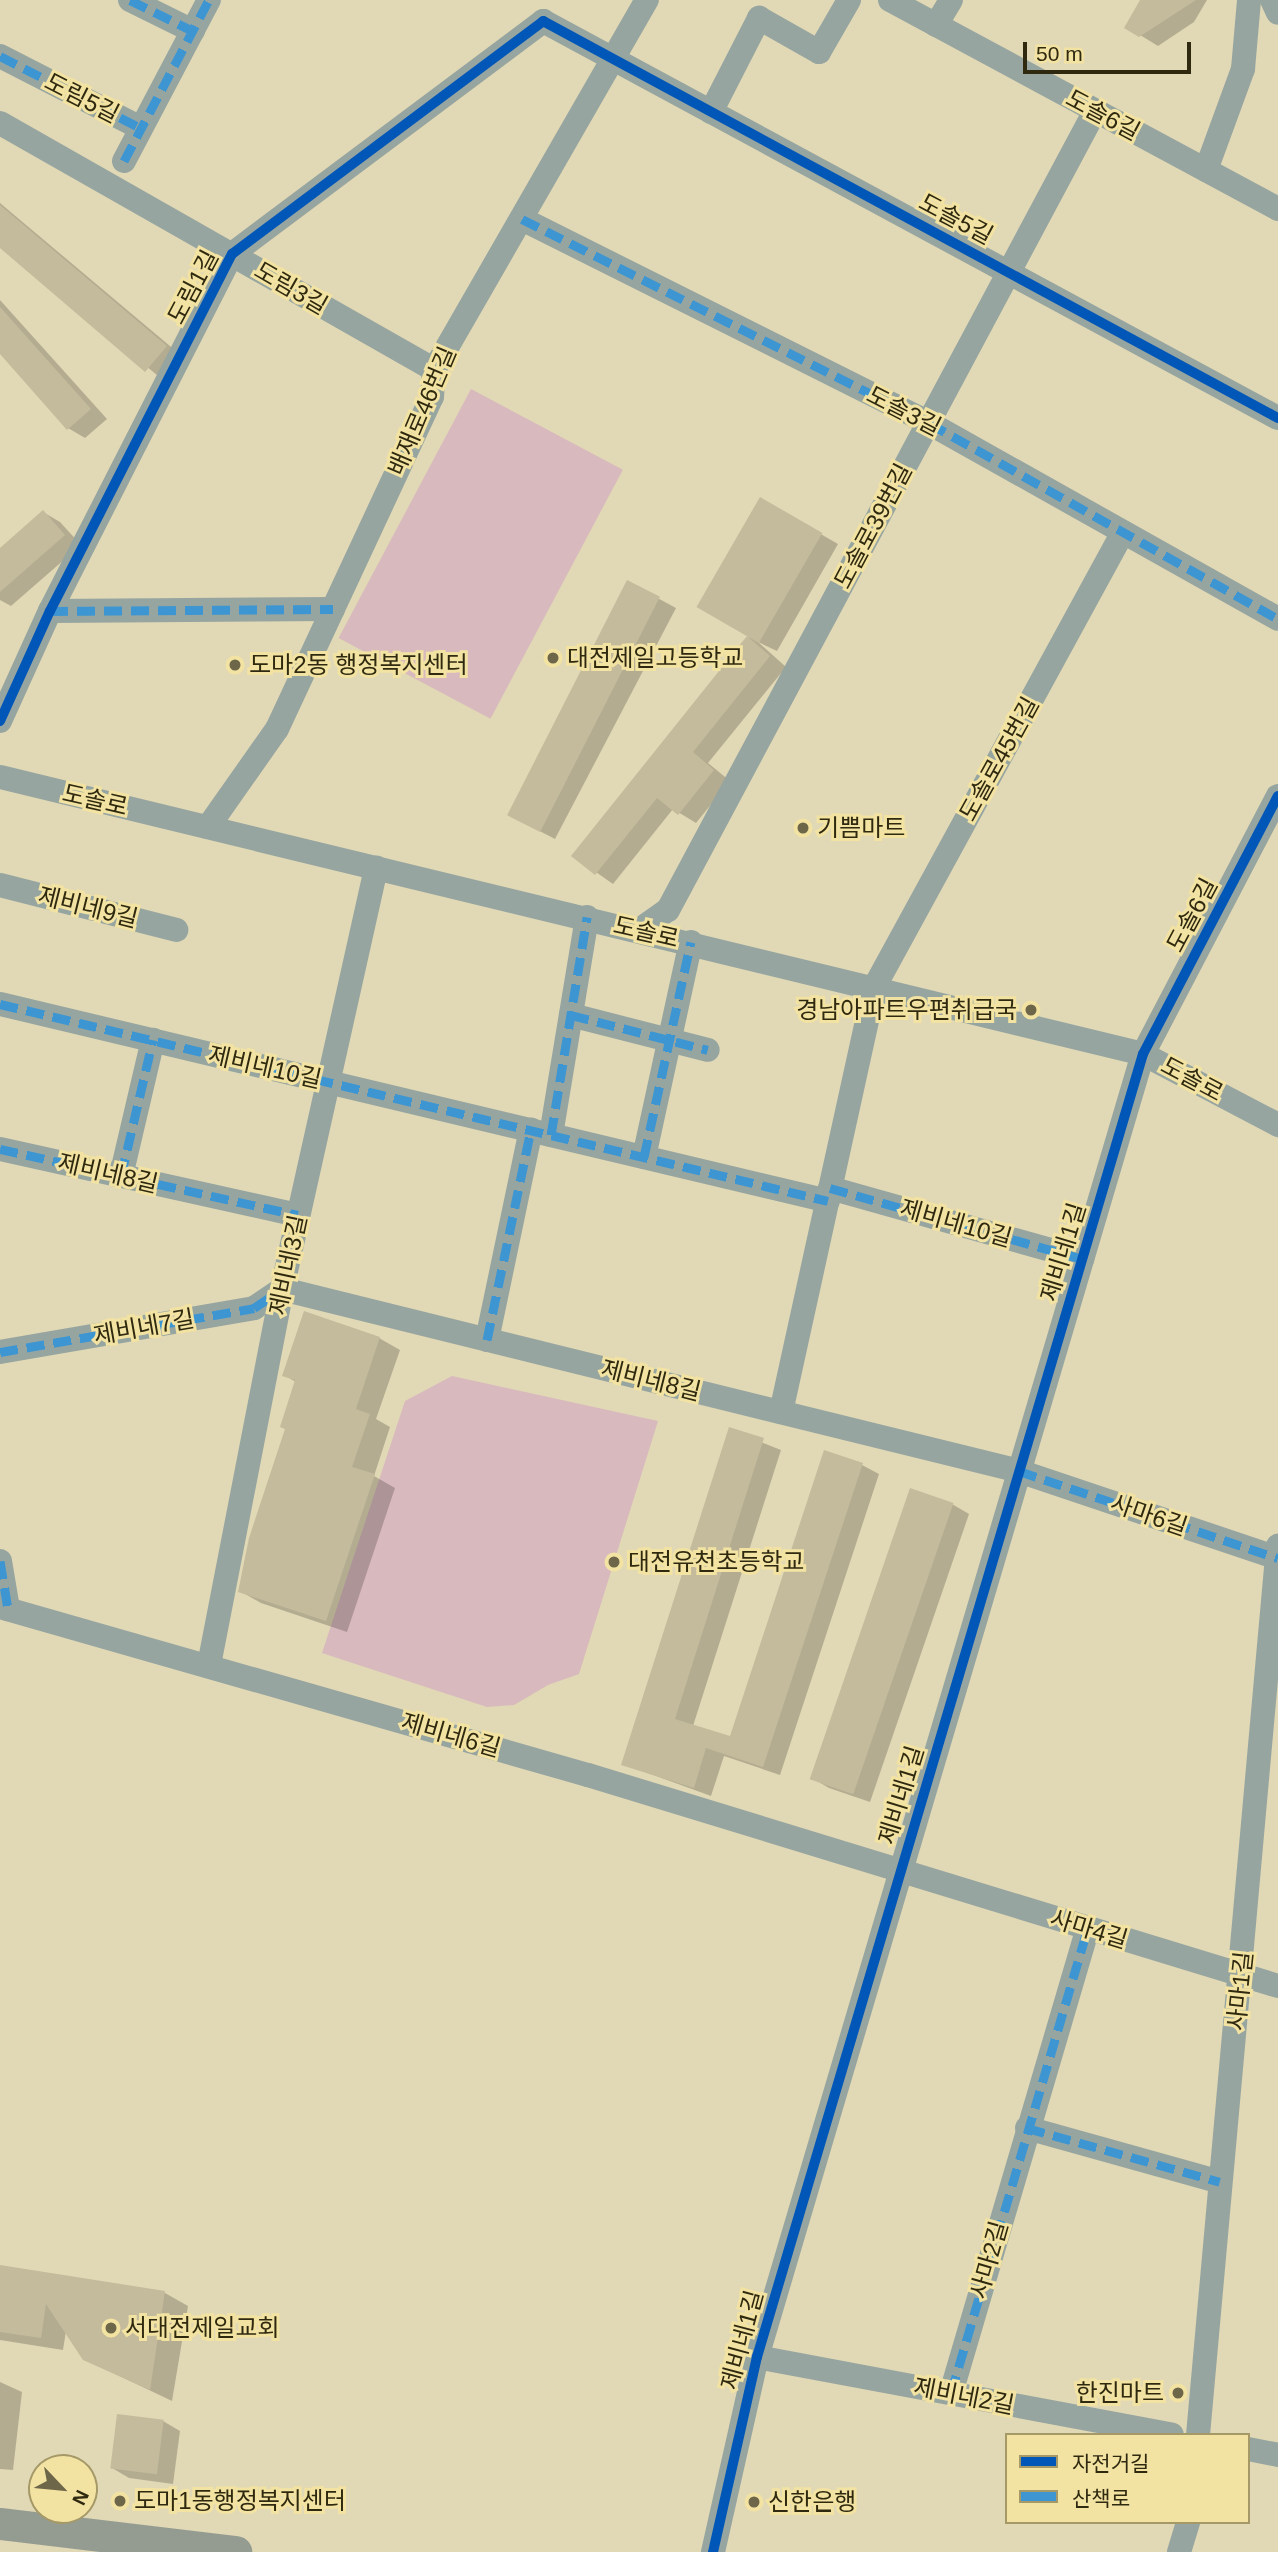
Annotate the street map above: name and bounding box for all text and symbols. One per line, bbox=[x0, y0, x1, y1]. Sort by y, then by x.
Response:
scale bar bbox=[1026, 28, 1194, 72]
text: 50 m bbox=[1036, 42, 1083, 65]
street label: 도림5길 bbox=[40, 67, 124, 129]
street label: 도솔6길 bbox=[1061, 84, 1145, 146]
street label: 도솔5길 bbox=[914, 188, 998, 250]
street label: 도림1길 bbox=[162, 245, 224, 329]
street label: 도림3길 bbox=[249, 256, 333, 320]
street label: 배재로46번길 bbox=[382, 342, 462, 480]
street label: 도솔3길 bbox=[862, 380, 946, 442]
street label: 도솔로39번길 bbox=[828, 459, 918, 593]
place label: 대전제일고등학교 bbox=[567, 644, 744, 672]
marker: 대전제일고등학교 bbox=[545, 650, 561, 666]
place label: 도마2동 행정복지센터 bbox=[249, 651, 468, 679]
marker: 도마2동 행정복지센터 bbox=[227, 657, 243, 673]
street label: 도솔로45번길 bbox=[953, 692, 1045, 826]
street label: 도솔로 bbox=[59, 779, 131, 821]
place label: 기쁨마트 bbox=[817, 814, 905, 842]
marker: 기쁨마트 bbox=[795, 820, 811, 836]
street label: 도솔6길 bbox=[1161, 873, 1223, 957]
street label: 제비네9길 bbox=[35, 881, 141, 933]
street label: 도솔로 bbox=[610, 911, 682, 953]
place label: 경남아파트우편취급국 bbox=[796, 996, 1017, 1024]
marker: 경남아파트우편취급국 bbox=[1023, 1002, 1039, 1018]
street label: 제비네10길 bbox=[206, 1040, 324, 1094]
street label: 도솔로 bbox=[1156, 1051, 1228, 1107]
street label: 제비네8길 bbox=[55, 1148, 161, 1198]
street label: 제비네10길 bbox=[897, 1193, 1015, 1253]
street label: 제비네1길 bbox=[1034, 1199, 1092, 1305]
street label: 제비네3길 bbox=[263, 1212, 313, 1318]
street label: 제비네7길 bbox=[91, 1304, 197, 1350]
street label: 제비네8길 bbox=[598, 1354, 704, 1406]
street label: 사마6길 bbox=[1107, 1488, 1191, 1542]
place label: 대전유천초등학교 bbox=[628, 1548, 805, 1576]
marker: 대전유천초등학교 bbox=[606, 1554, 622, 1570]
street label: 제비네6길 bbox=[398, 1707, 504, 1763]
street label: 제비네1길 bbox=[872, 1742, 930, 1848]
street label: 사마4길 bbox=[1047, 1904, 1131, 1954]
street label: 사마1길 bbox=[1222, 1950, 1258, 2032]
street label: 사마2길 bbox=[964, 2218, 1014, 2302]
street label: 제비네1길 bbox=[715, 2287, 769, 2393]
place label: 서대전제일교회 bbox=[125, 2314, 280, 2342]
marker: 서대전제일교회 bbox=[103, 2320, 119, 2336]
street label: 제비네2길 bbox=[911, 2372, 1017, 2420]
place label: 한진마트 bbox=[1076, 2379, 1164, 2407]
marker: 한진마트 bbox=[1170, 2385, 1186, 2401]
legend bbox=[1005, 2433, 1250, 2524]
text: 자전거길 bbox=[1072, 2452, 1149, 2475]
north arrow bbox=[28, 2454, 98, 2524]
text: N bbox=[68, 2487, 93, 2508]
place label: 도마1동행정복지센터 bbox=[134, 2487, 346, 2515]
text: 산책로 bbox=[1072, 2487, 1130, 2510]
place label: 신한은행 bbox=[768, 2488, 856, 2516]
marker: 도마1동행정복지센터 bbox=[112, 2493, 128, 2509]
marker: 신한은행 bbox=[746, 2494, 762, 2510]

